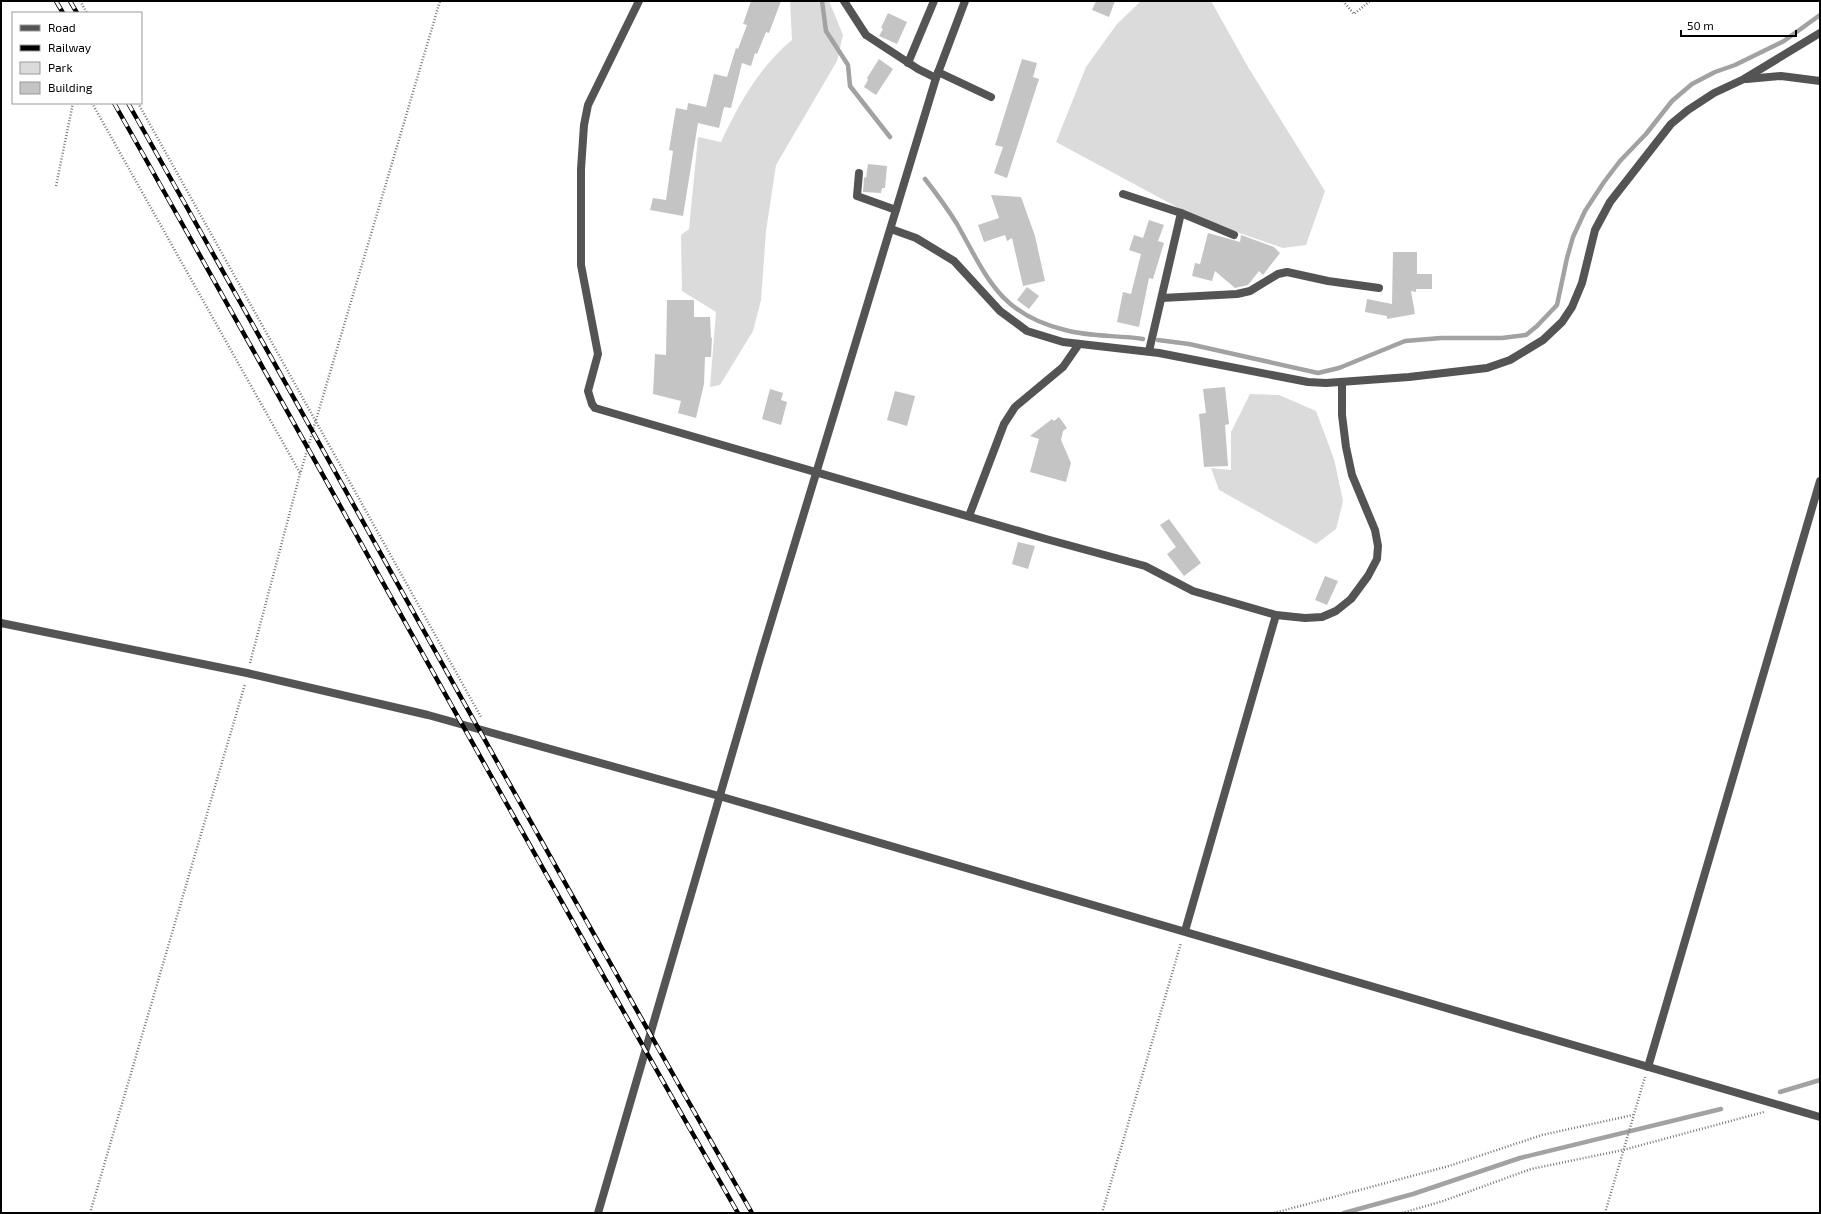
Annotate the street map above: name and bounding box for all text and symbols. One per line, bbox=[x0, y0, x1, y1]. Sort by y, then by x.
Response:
legend bbox=[12, 12, 142, 104]
scale bar bbox=[1681, 12, 1796, 38]
text: 50 m bbox=[1687, 18, 1714, 32]
text: Road bbox=[48, 20, 76, 34]
text: Railway bbox=[48, 40, 92, 54]
text: Park bbox=[48, 60, 73, 74]
text: Building bbox=[48, 80, 93, 94]

